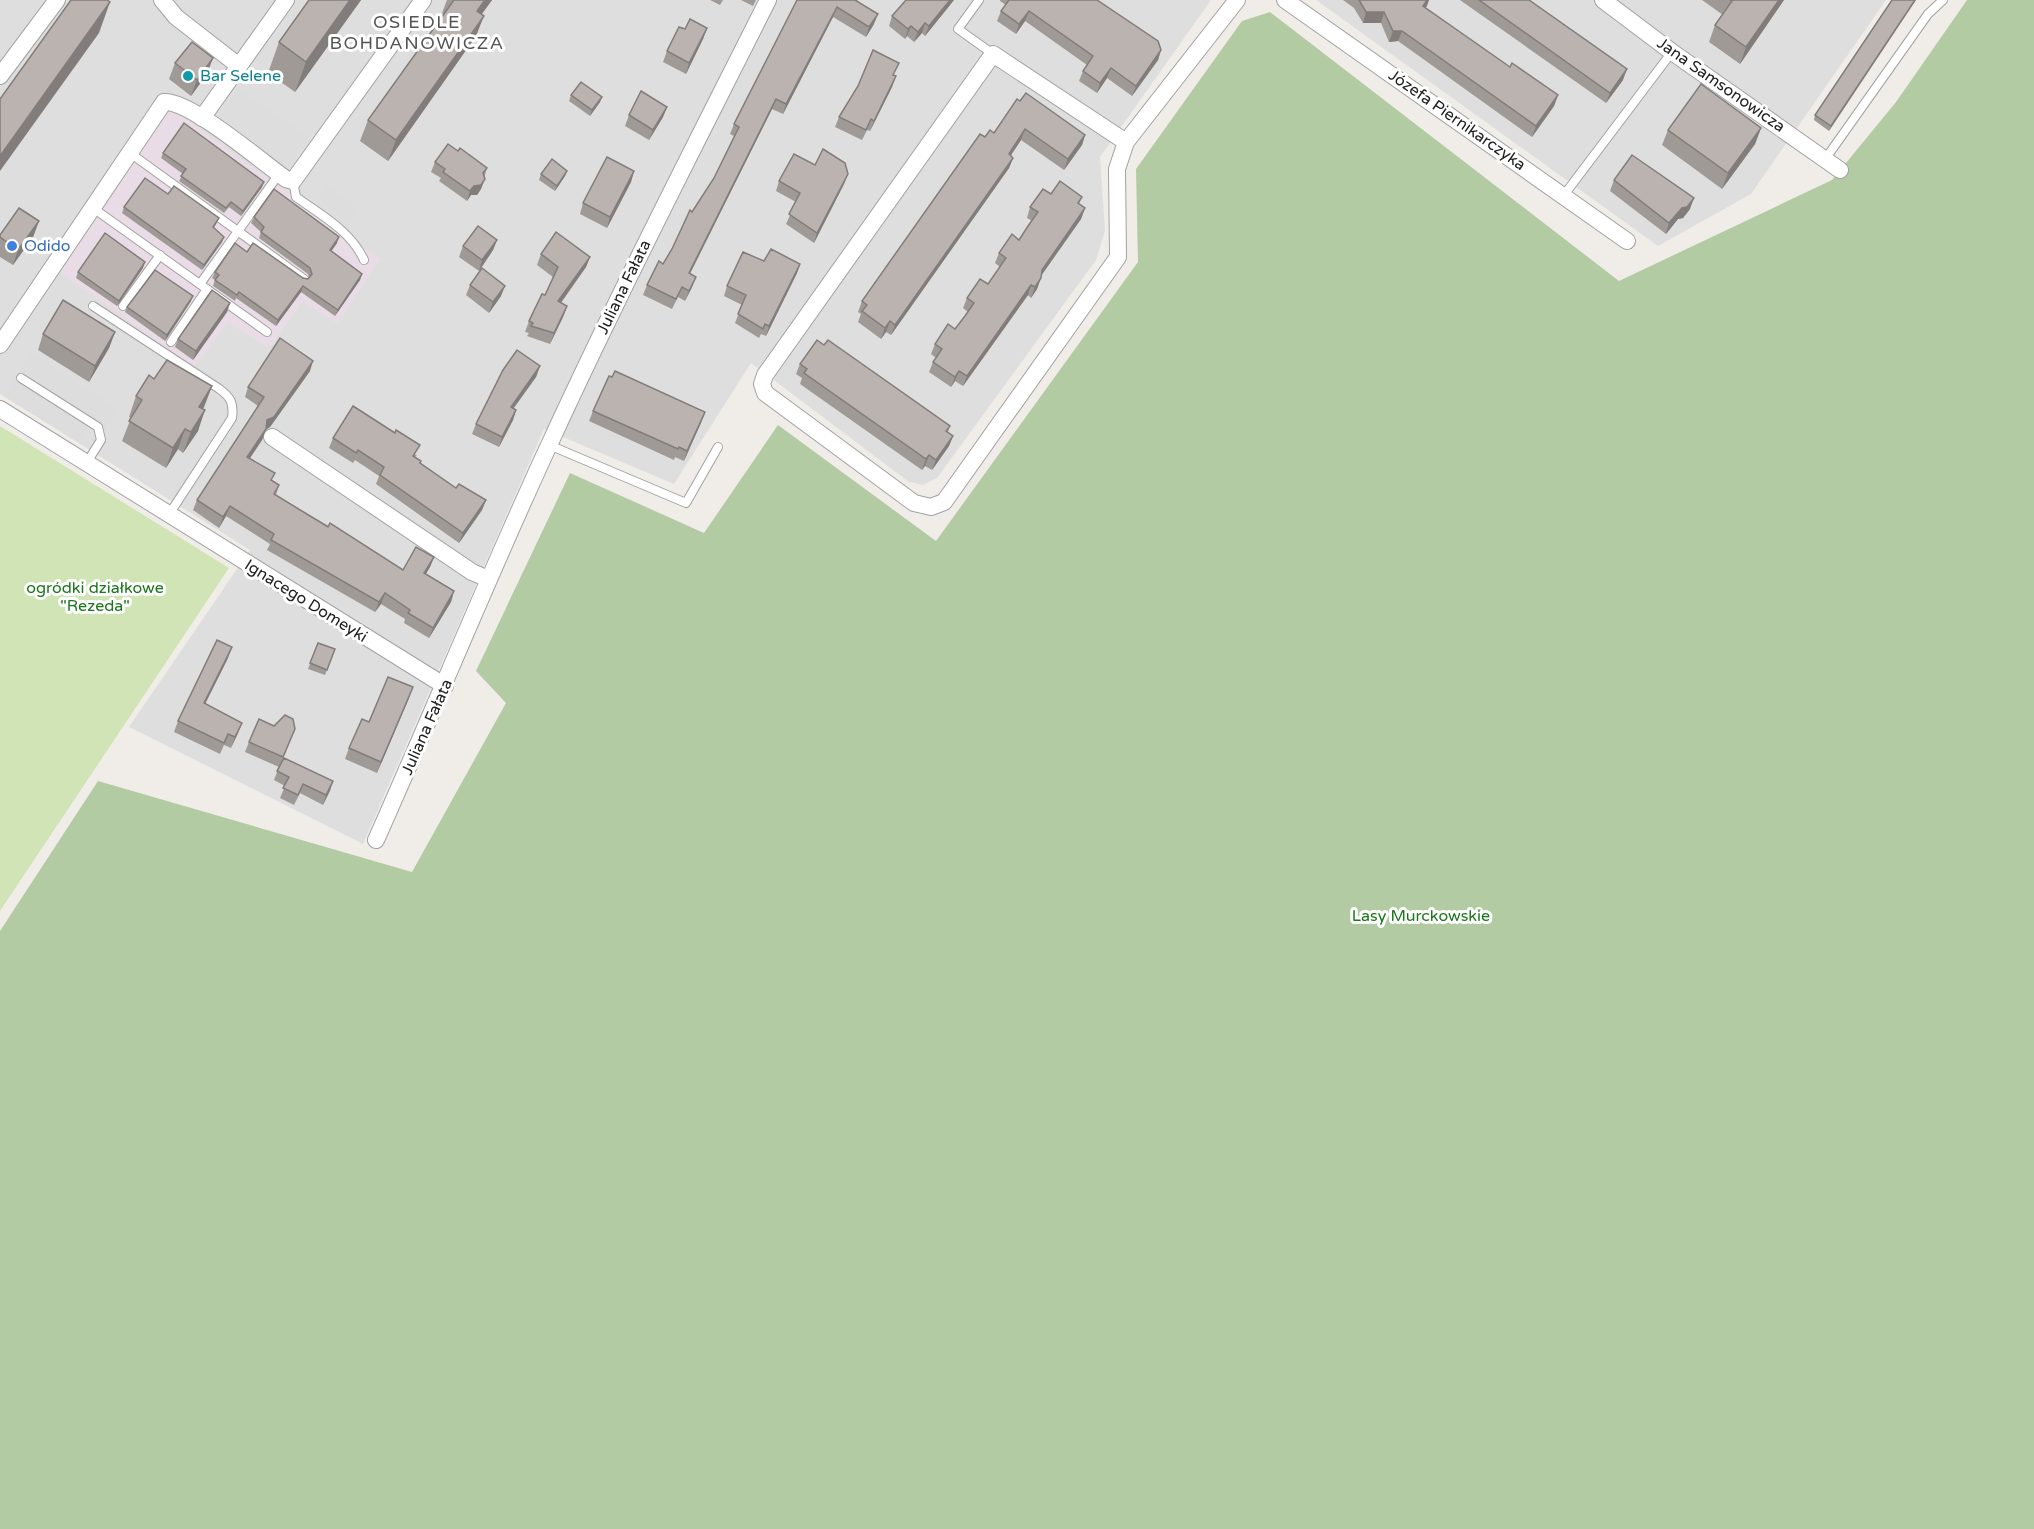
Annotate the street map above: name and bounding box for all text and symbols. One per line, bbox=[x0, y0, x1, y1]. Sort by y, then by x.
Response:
district label: OSIEDLE BOHDANOWICZA bbox=[329, 11, 505, 54]
street label: Jana Samsonowicza bbox=[1653, 33, 1789, 137]
street label: Józefa Piernikarczyka bbox=[1385, 65, 1529, 175]
place label: Bar Selene bbox=[200, 66, 281, 86]
marker: Bar Selene bbox=[181, 69, 195, 83]
place label: Odido bbox=[24, 236, 71, 256]
street label: Juliana Fałata bbox=[593, 237, 655, 337]
marker: Odido bbox=[5, 239, 19, 253]
street label: Ignacego Domeyki bbox=[241, 555, 371, 647]
park label: ogródki działkowe "Rezeda" bbox=[26, 578, 164, 616]
street label: Juliana Fałata bbox=[397, 676, 457, 778]
park label: Lasy Murckowskie bbox=[1352, 906, 1490, 926]

